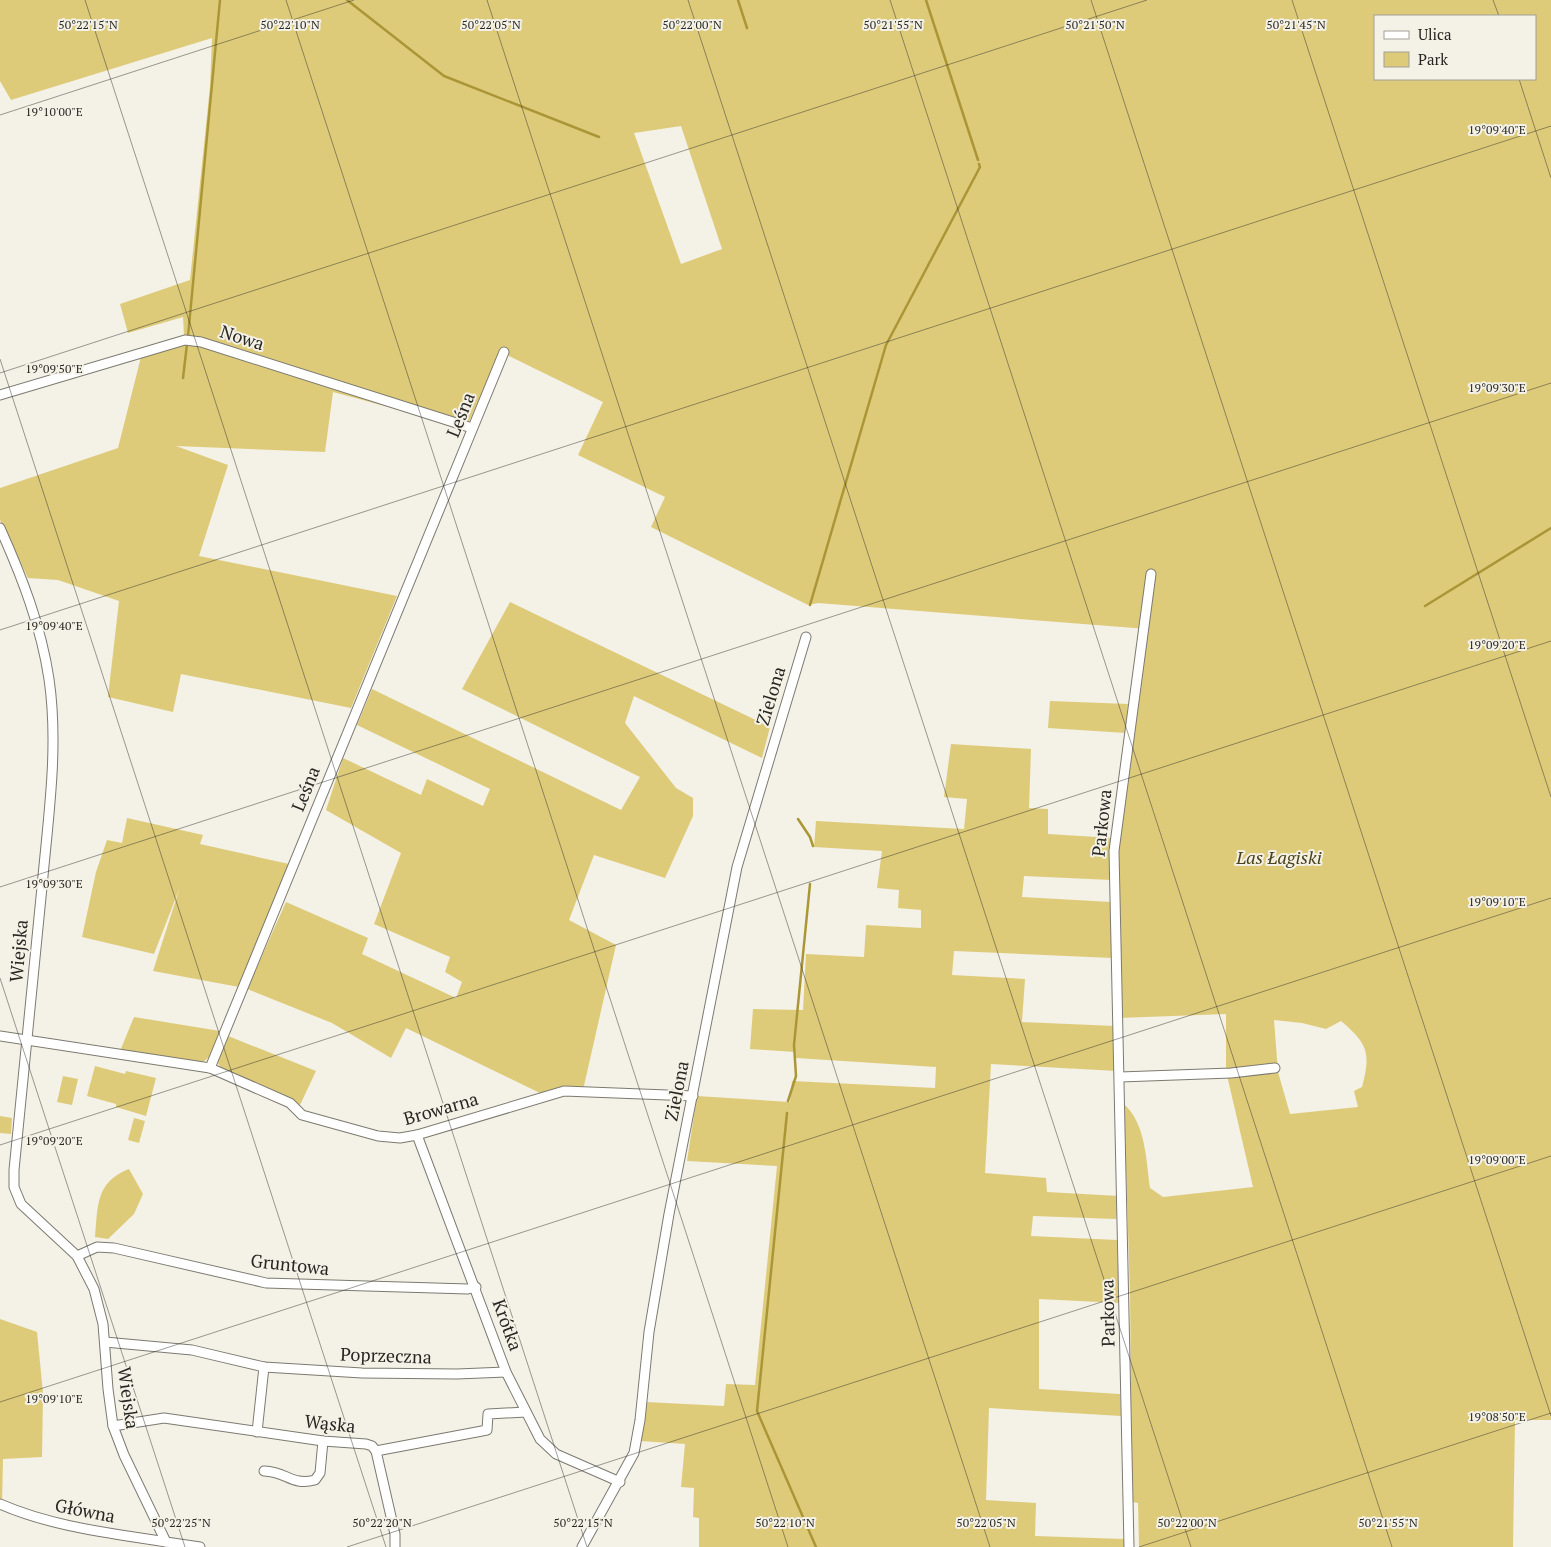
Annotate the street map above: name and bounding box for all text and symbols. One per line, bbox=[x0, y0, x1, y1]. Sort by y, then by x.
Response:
legend bbox=[1374, 15, 1536, 80]
text: 50°22'15"N bbox=[58, 17, 118, 32]
text: 50°22'10"N bbox=[260, 17, 320, 32]
text: 50°22'05"N bbox=[461, 17, 521, 32]
text: 50°22'00"N bbox=[662, 17, 722, 32]
text: 50°21'55"N bbox=[863, 17, 923, 32]
text: 50°21'50"N bbox=[1065, 17, 1125, 32]
text: 50°21'45"N bbox=[1266, 17, 1326, 32]
text: Ulica bbox=[1418, 24, 1452, 44]
text: Park bbox=[1418, 49, 1448, 69]
text: 19°10'00"E bbox=[25, 104, 83, 119]
text: 19°09'40"E bbox=[1468, 122, 1526, 137]
street label: Nowa bbox=[217, 319, 267, 355]
text: 19°09'50"E bbox=[25, 361, 83, 376]
text: 19°09'30"E bbox=[1468, 380, 1526, 395]
street label: Leśna bbox=[440, 389, 480, 441]
text: 19°09'40"E bbox=[25, 618, 83, 633]
text: 19°09'20"E bbox=[1468, 637, 1526, 652]
street label: Zielona bbox=[750, 663, 790, 728]
street label: Leśna bbox=[285, 763, 325, 815]
street label: Parkowa bbox=[1086, 788, 1116, 858]
park label: Las Łagiski bbox=[1235, 845, 1322, 869]
text: 19°09'30"E bbox=[25, 876, 83, 891]
text: 19°09'10"E bbox=[1468, 894, 1526, 909]
street label: Wiejska bbox=[3, 919, 33, 983]
street label: Zielona bbox=[658, 1059, 694, 1123]
street label: Browarna bbox=[401, 1086, 481, 1130]
text: 19°09'20"E bbox=[25, 1133, 83, 1148]
text: 19°09'00"E bbox=[1468, 1152, 1526, 1167]
street label: Gruntowa bbox=[250, 1248, 331, 1280]
street label: Parkowa bbox=[1094, 1279, 1120, 1347]
street label: Krótka bbox=[488, 1295, 528, 1354]
street label: Poprzeczna bbox=[340, 1341, 432, 1369]
street label: Wiejska bbox=[113, 1365, 145, 1431]
text: 19°09'10"E bbox=[25, 1391, 83, 1406]
street label: Wąska bbox=[304, 1408, 357, 1438]
text: 19°08'50"E bbox=[1468, 1409, 1526, 1424]
street label: Główna bbox=[53, 1492, 117, 1528]
text: 50°22'25"N bbox=[151, 1515, 211, 1530]
text: 50°22'20"N bbox=[352, 1515, 412, 1530]
text: 50°22'15"N bbox=[553, 1515, 613, 1530]
text: 50°22'10"N bbox=[755, 1515, 815, 1530]
text: 50°22'05"N bbox=[956, 1515, 1016, 1530]
text: 50°22'00"N bbox=[1157, 1515, 1217, 1530]
text: 50°21'55"N bbox=[1358, 1515, 1418, 1530]

